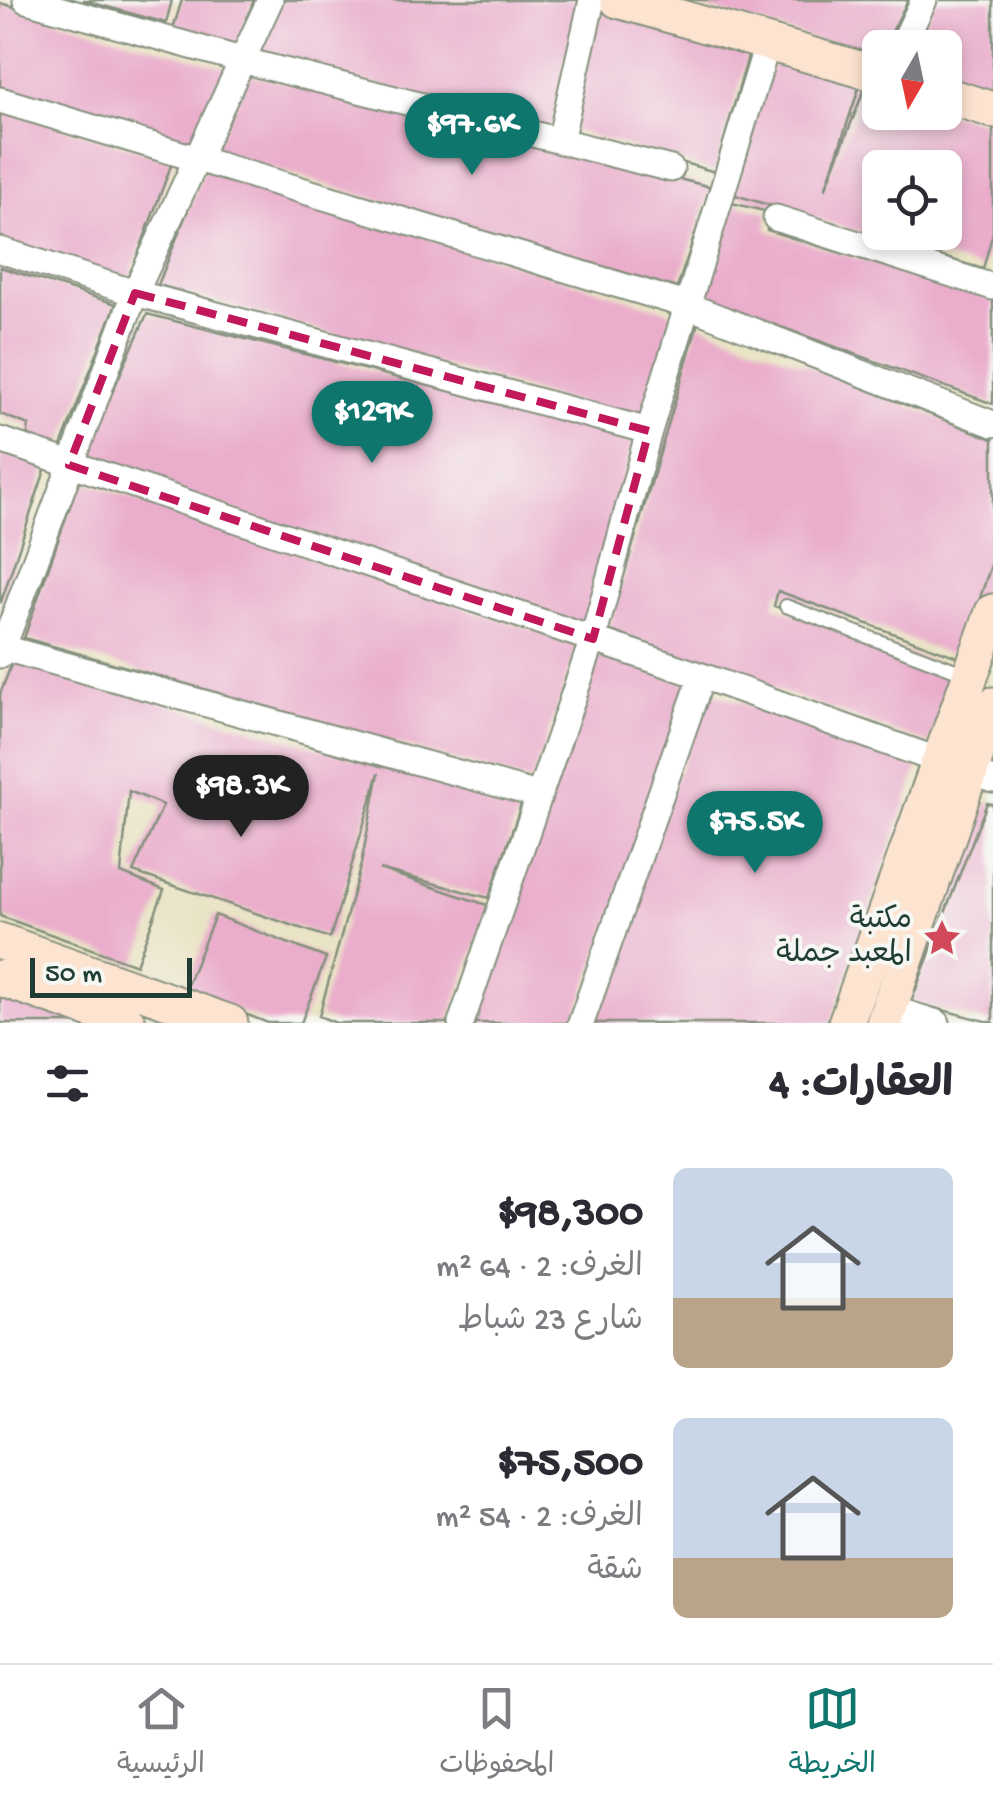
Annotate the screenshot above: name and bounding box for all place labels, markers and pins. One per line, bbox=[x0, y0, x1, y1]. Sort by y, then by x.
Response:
pin: $97.6K bbox=[391, 93, 553, 178]
pin: $129K bbox=[302, 381, 442, 466]
pin: $98.3K bbox=[160, 755, 322, 840]
pin: $75.5K bbox=[674, 791, 836, 876]
place label: مكتبة المعبد جملة bbox=[776, 904, 912, 973]
place icon: مكتبة المعبد جملة bbox=[921, 917, 963, 959]

